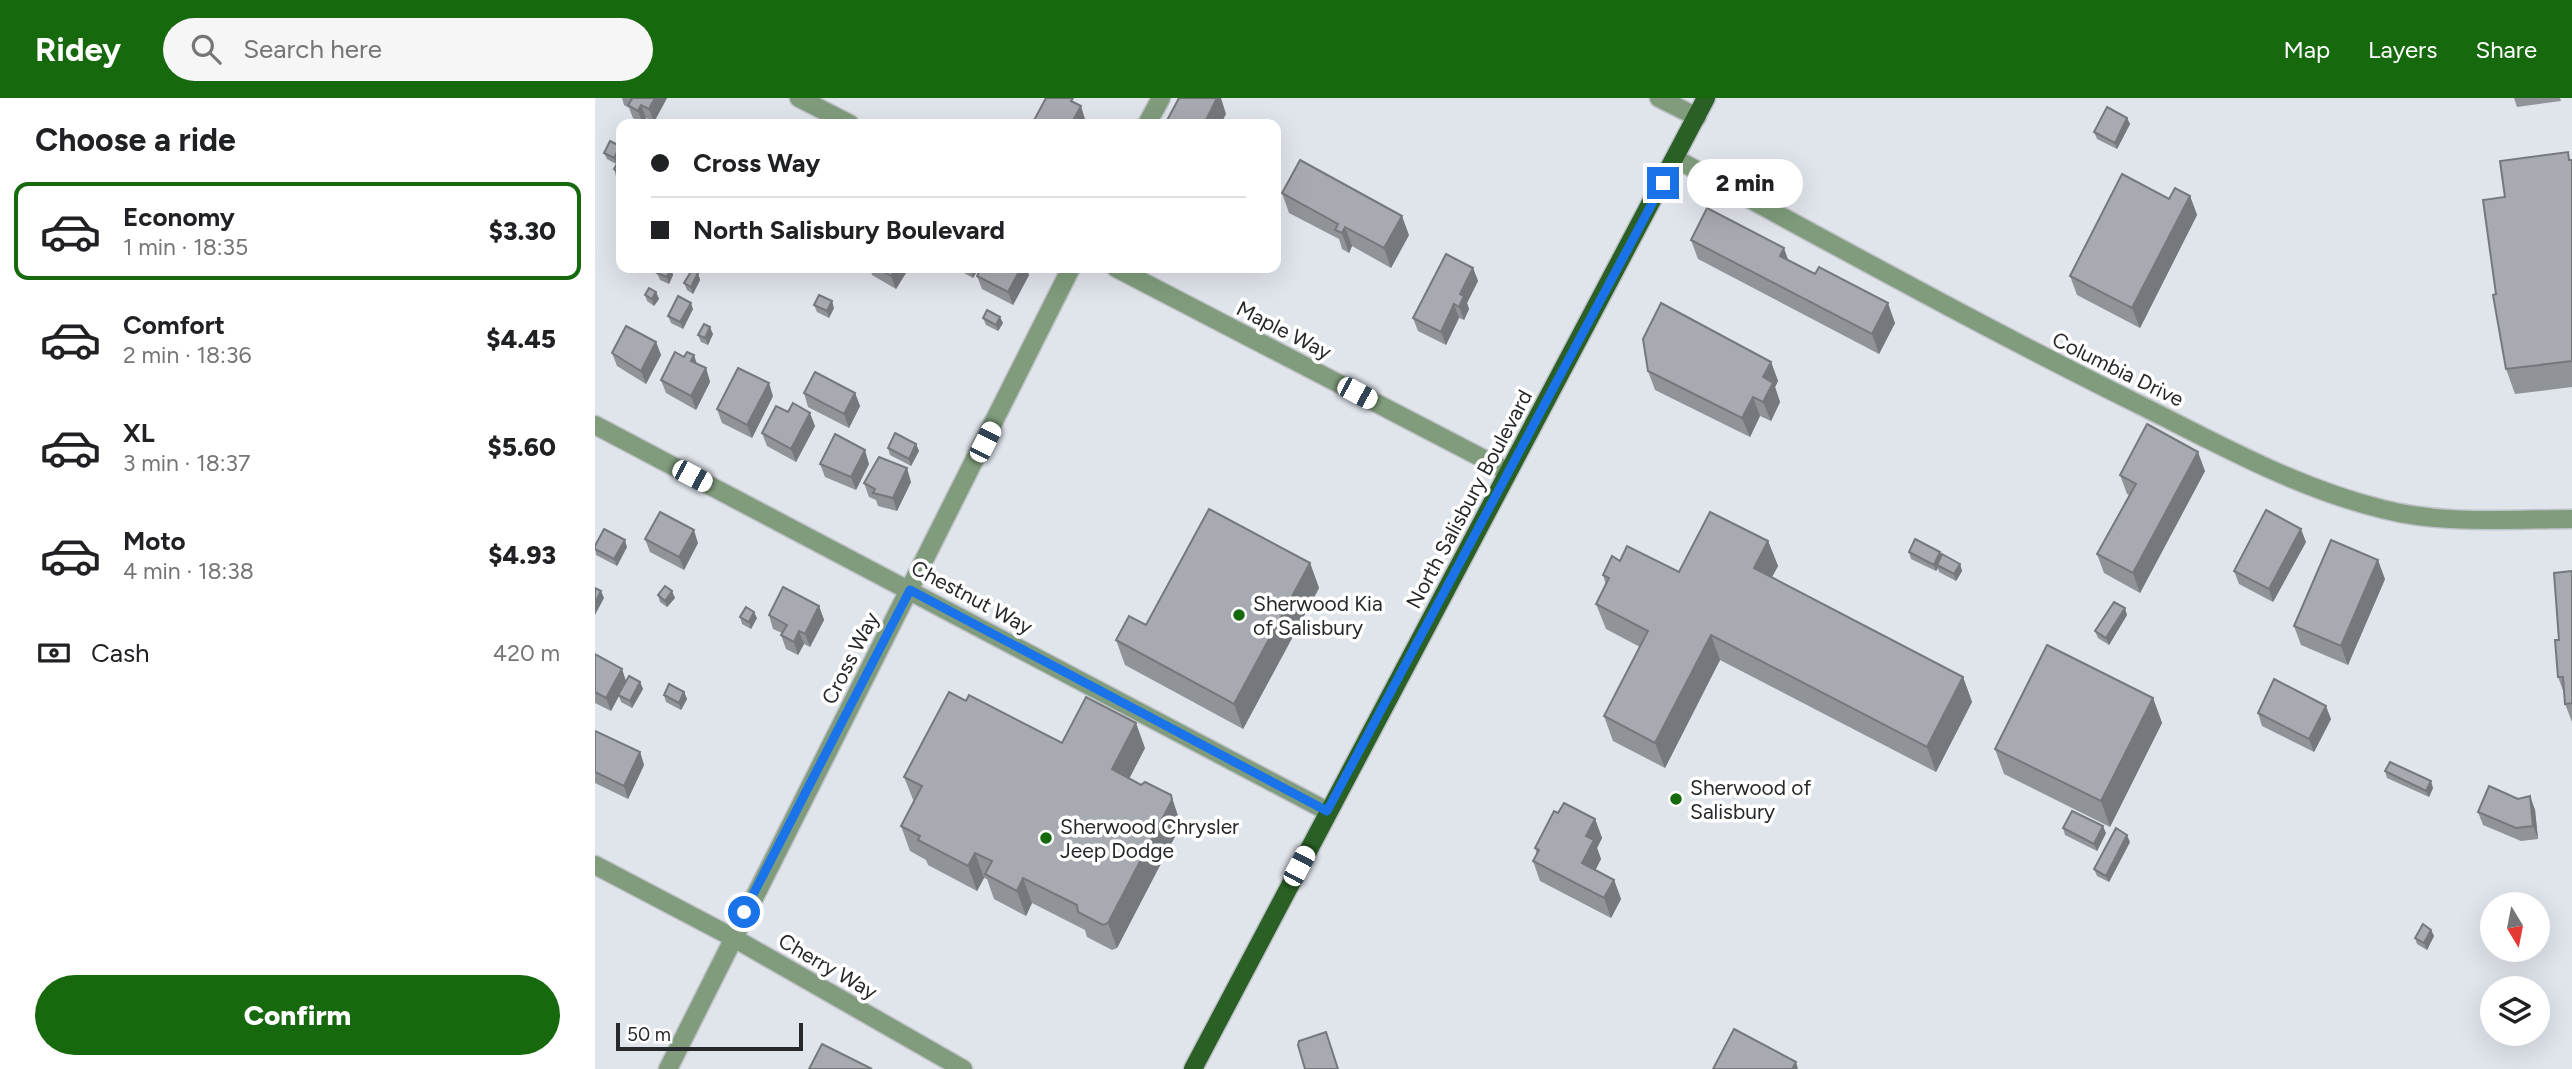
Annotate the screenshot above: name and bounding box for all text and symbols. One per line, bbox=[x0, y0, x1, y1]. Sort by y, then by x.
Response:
search box bbox=[163, 18, 653, 81]
text: Ridey bbox=[35, 30, 121, 69]
icon: search bbox=[187, 30, 225, 68]
text: Search here bbox=[243, 33, 382, 65]
text: Map bbox=[2283, 35, 2330, 64]
text: Layers bbox=[2368, 35, 2437, 64]
text: Share bbox=[2475, 35, 2537, 64]
text: Choose a ride bbox=[35, 121, 236, 159]
text: Cross Way bbox=[693, 147, 820, 179]
callout: 2 min bbox=[1687, 158, 1803, 208]
route end bbox=[1647, 167, 1679, 199]
text: 2 min bbox=[1716, 169, 1774, 197]
icon: car bbox=[39, 200, 102, 263]
text: Economy bbox=[123, 201, 235, 233]
text: North Salisbury Boulevard bbox=[693, 214, 1005, 246]
text: $3.30 bbox=[489, 215, 556, 247]
text: 1 min · 18:35 bbox=[123, 233, 248, 261]
street label: Maple Way bbox=[1232, 295, 1336, 365]
icon: car bbox=[39, 308, 102, 371]
text: Comfort bbox=[123, 309, 225, 341]
text: $4.45 bbox=[486, 323, 556, 355]
street label: Columbia Drive bbox=[2048, 326, 2188, 412]
text: 2 min · 18:36 bbox=[123, 341, 251, 369]
car bbox=[1334, 374, 1381, 412]
street label: North Salisbury Boulevard bbox=[1401, 385, 1537, 613]
icon: car bbox=[39, 416, 102, 479]
text: XL bbox=[123, 417, 155, 449]
car bbox=[967, 419, 1004, 465]
text: $5.60 bbox=[487, 431, 556, 463]
text: 3 min · 18:37 bbox=[123, 449, 250, 477]
car bbox=[669, 457, 716, 495]
icon: car bbox=[39, 524, 102, 587]
text: Moto bbox=[123, 525, 186, 557]
text: $4.93 bbox=[488, 539, 556, 571]
street label: Chestnut Way bbox=[907, 555, 1037, 639]
text: 4 min · 18:38 bbox=[123, 557, 254, 585]
place label: Sherwood Kia of Salisbury bbox=[1253, 591, 1383, 640]
marker: Sherwood Kia of Salisbury bbox=[1231, 607, 1247, 623]
street label: Cross Way bbox=[816, 608, 884, 708]
icon: cash bbox=[35, 634, 73, 672]
text: Cash bbox=[91, 637, 150, 669]
text: 420 m bbox=[493, 639, 560, 667]
place label: Sherwood of Salisbury bbox=[1690, 775, 1811, 824]
marker: Sherwood of Salisbury bbox=[1668, 791, 1684, 807]
place label: Sherwood Chrysler Jeep Dodge bbox=[1060, 814, 1239, 863]
marker: Sherwood Chrysler Jeep Dodge bbox=[1038, 830, 1054, 846]
car bbox=[1280, 843, 1319, 889]
north arrow bbox=[2480, 892, 2550, 962]
map controls bbox=[2480, 892, 2550, 1046]
route start bbox=[728, 896, 760, 928]
street label: Cherry Way bbox=[774, 928, 882, 1004]
button: Confirm bbox=[35, 975, 560, 1055]
button: layers bbox=[2480, 976, 2550, 1046]
scale bar bbox=[616, 1020, 803, 1052]
text: 50 m bbox=[627, 1023, 671, 1046]

